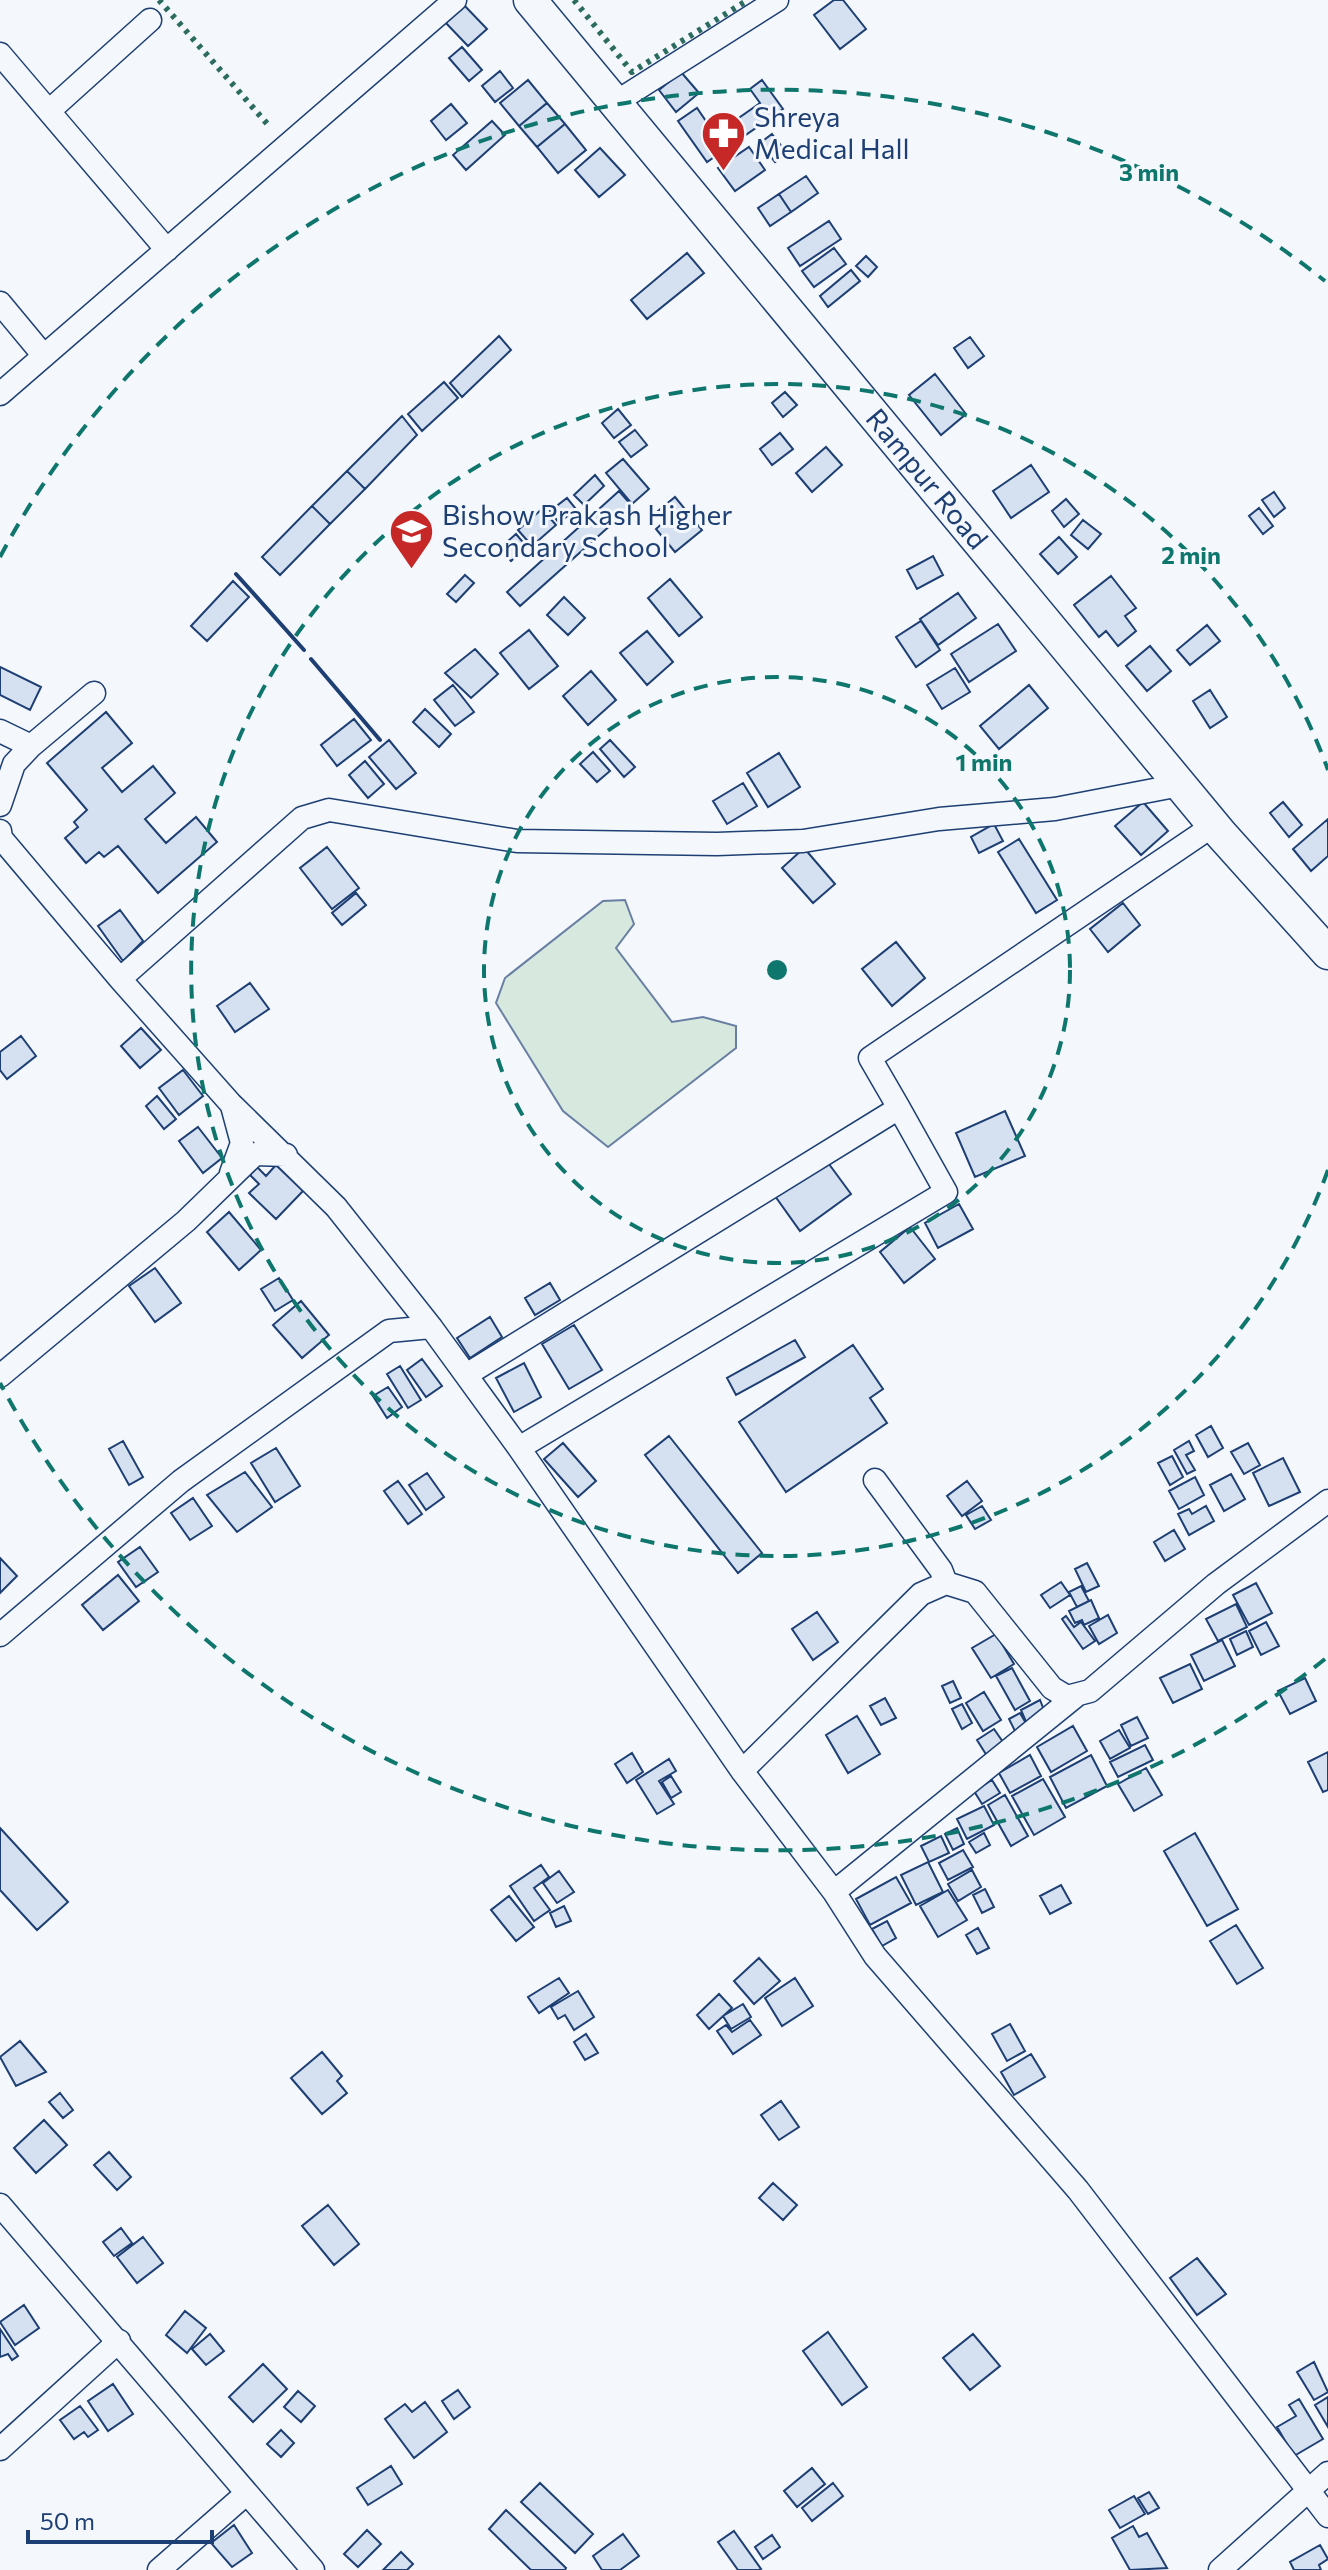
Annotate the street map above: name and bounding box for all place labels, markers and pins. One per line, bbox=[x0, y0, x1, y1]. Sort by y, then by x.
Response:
place label: Shreya Medical Hall bbox=[754, 99, 910, 165]
pharmacy icon: Shreya Medical Hall bbox=[699, 109, 747, 172]
place label: Bishow Prakash Higher Secondary School bbox=[442, 497, 733, 563]
school or university icon: Bishow Prakash Higher Secondary School bbox=[387, 507, 435, 570]
centre of rings bbox=[763, 956, 791, 984]

